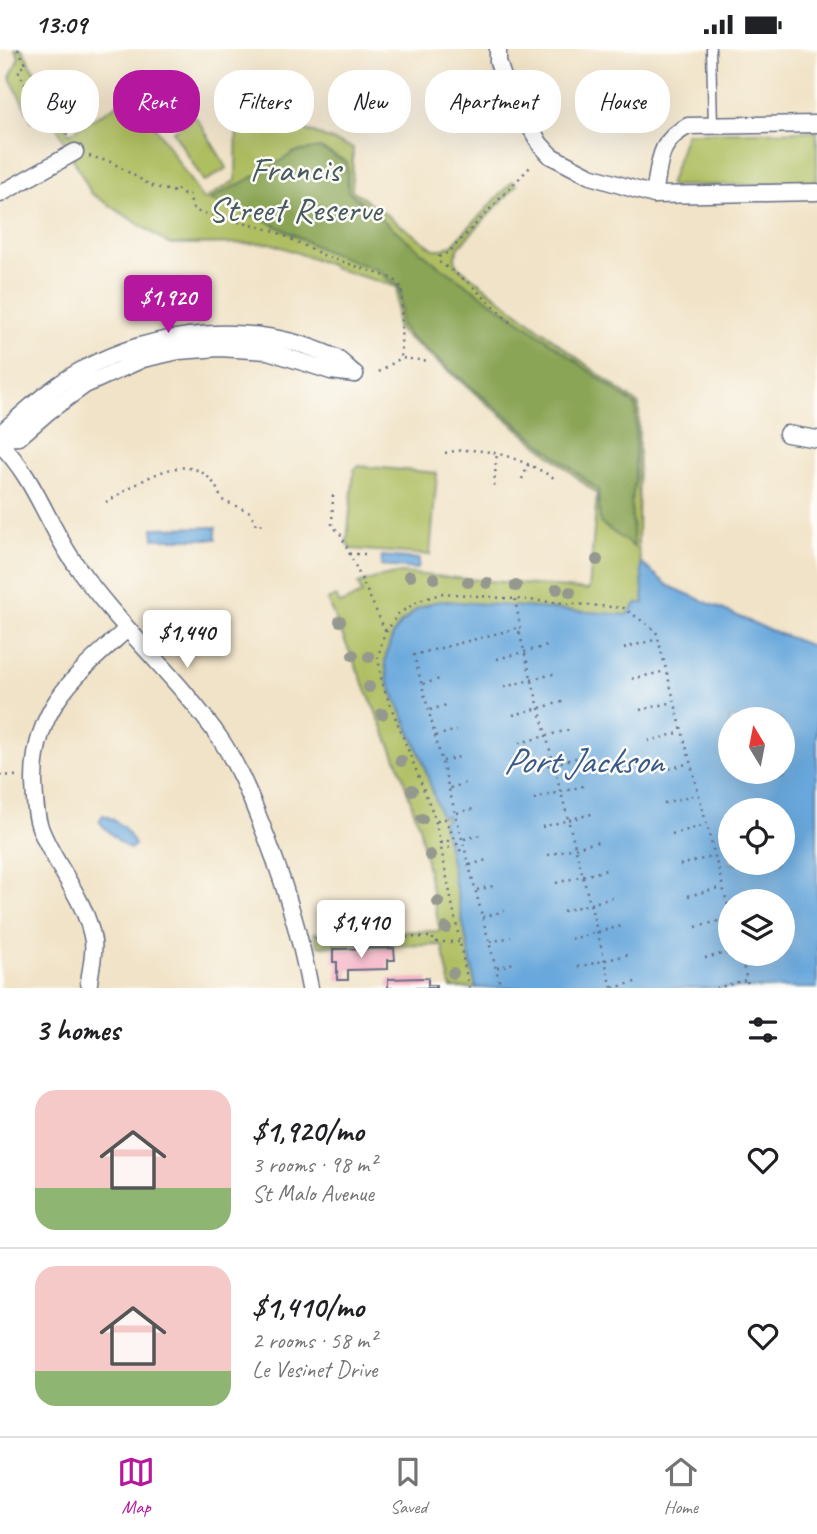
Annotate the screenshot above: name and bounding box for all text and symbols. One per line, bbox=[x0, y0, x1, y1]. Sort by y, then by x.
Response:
text: 13:09 bbox=[35, 8, 87, 41]
chip: Buy bbox=[21, 70, 99, 133]
chip: Rent bbox=[113, 70, 200, 133]
chip: Filters bbox=[214, 70, 314, 133]
chip: New bbox=[328, 70, 411, 133]
chip: Apartment bbox=[425, 70, 561, 133]
chip: House bbox=[575, 70, 670, 133]
park label: Francis Street Reserve bbox=[208, 147, 384, 232]
pin: $1,920 bbox=[111, 275, 225, 335]
text: $1,920 bbox=[140, 283, 196, 312]
pin: $1,440 bbox=[130, 611, 244, 670]
text: $1,440 bbox=[159, 618, 215, 647]
north arrow bbox=[718, 707, 794, 784]
map controls bbox=[718, 707, 795, 966]
water label: Port Jackson bbox=[503, 737, 666, 784]
button: locate bbox=[718, 798, 795, 875]
button: layers bbox=[718, 889, 795, 966]
pin: $1,410 bbox=[304, 901, 418, 960]
text: $1,410 bbox=[333, 908, 389, 937]
text: 3 homes bbox=[35, 1011, 120, 1049]
icon: filters bbox=[744, 1011, 782, 1049]
text: $1,920/mo bbox=[252, 1112, 364, 1150]
icon: home bbox=[91, 1118, 175, 1202]
icon: heart bbox=[744, 1141, 782, 1179]
text: 3 rooms · 98 m² bbox=[252, 1150, 376, 1179]
text: St Malo Avenue bbox=[252, 1179, 374, 1208]
text: $1,410/mo bbox=[252, 1288, 364, 1326]
icon: home bbox=[91, 1294, 175, 1378]
icon: heart bbox=[744, 1317, 782, 1355]
text: 2 rooms · 58 m² bbox=[252, 1326, 376, 1355]
text: Le Vesinet Drive bbox=[252, 1355, 377, 1384]
tab: Map bbox=[117, 1453, 155, 1519]
tab: Saved bbox=[389, 1453, 427, 1519]
tab: Home bbox=[662, 1453, 700, 1519]

